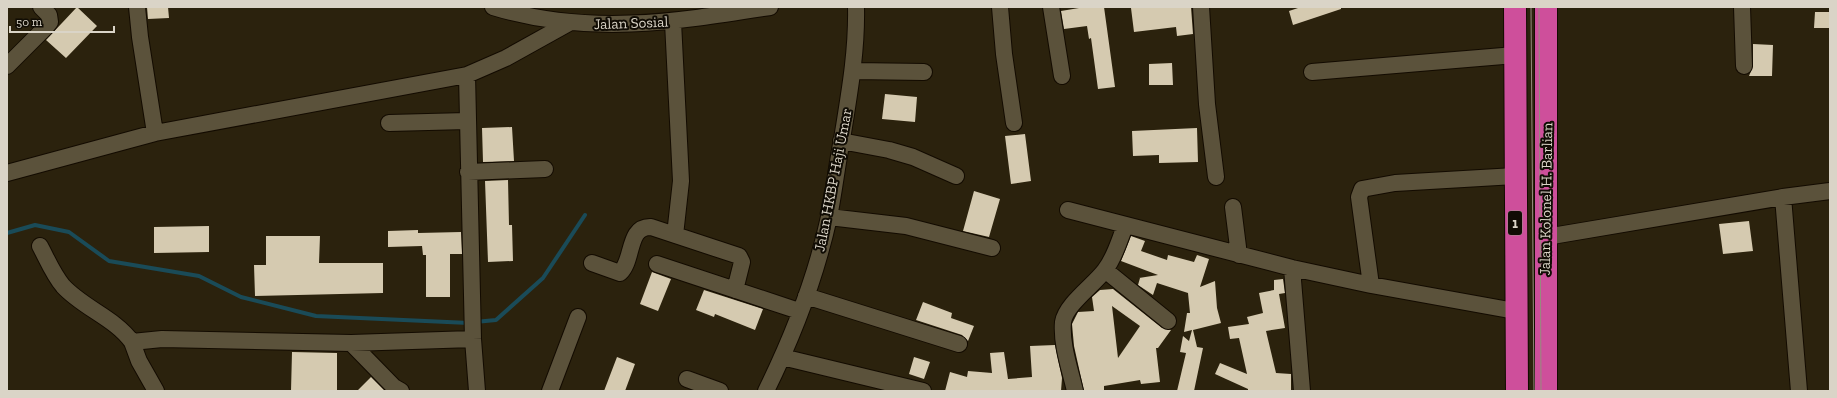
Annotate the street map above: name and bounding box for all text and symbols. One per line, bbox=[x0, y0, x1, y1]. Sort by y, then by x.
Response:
scale bar bbox=[10, 8, 114, 34]
street label: Jalan Sosial bbox=[593, 13, 669, 33]
text: 50 m bbox=[16, 15, 43, 29]
street label: Jalan HKBP Haji Umar bbox=[810, 107, 856, 253]
street label: Jalan Kolonel H. Barlian bbox=[1536, 122, 1556, 276]
road number: 1 bbox=[1508, 211, 1522, 235]

